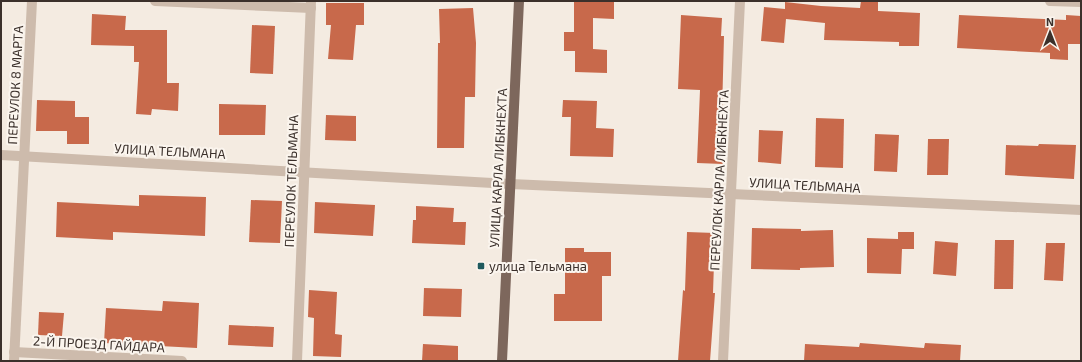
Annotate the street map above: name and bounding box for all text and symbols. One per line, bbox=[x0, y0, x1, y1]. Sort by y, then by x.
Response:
north arrow bbox=[1030, 12, 1070, 52]
text: N bbox=[1046, 15, 1054, 28]
street label: ПЕРЕУЛОК 8 МАРТА bbox=[4, 25, 26, 145]
street label: УЛИЦА КАРЛА ЛИБКНЕХТА bbox=[486, 88, 510, 248]
street label: ПЕРЕУЛОК КАРЛА ЛИБКНЕХТА bbox=[706, 89, 732, 271]
street label: ПЕРЕУЛОК ТЕЛЬМАНА bbox=[281, 114, 301, 248]
street label: УЛИЦА ТЕЛЬМАНА bbox=[114, 140, 226, 162]
street label: УЛИЦА ТЕЛЬМАНА bbox=[749, 174, 861, 196]
place label: улица Тельмана bbox=[489, 258, 587, 274]
marker: улица Тельмана bbox=[476, 261, 486, 271]
street label: 2-Й ПРОЕЗД ГАЙДАРА bbox=[33, 333, 165, 355]

